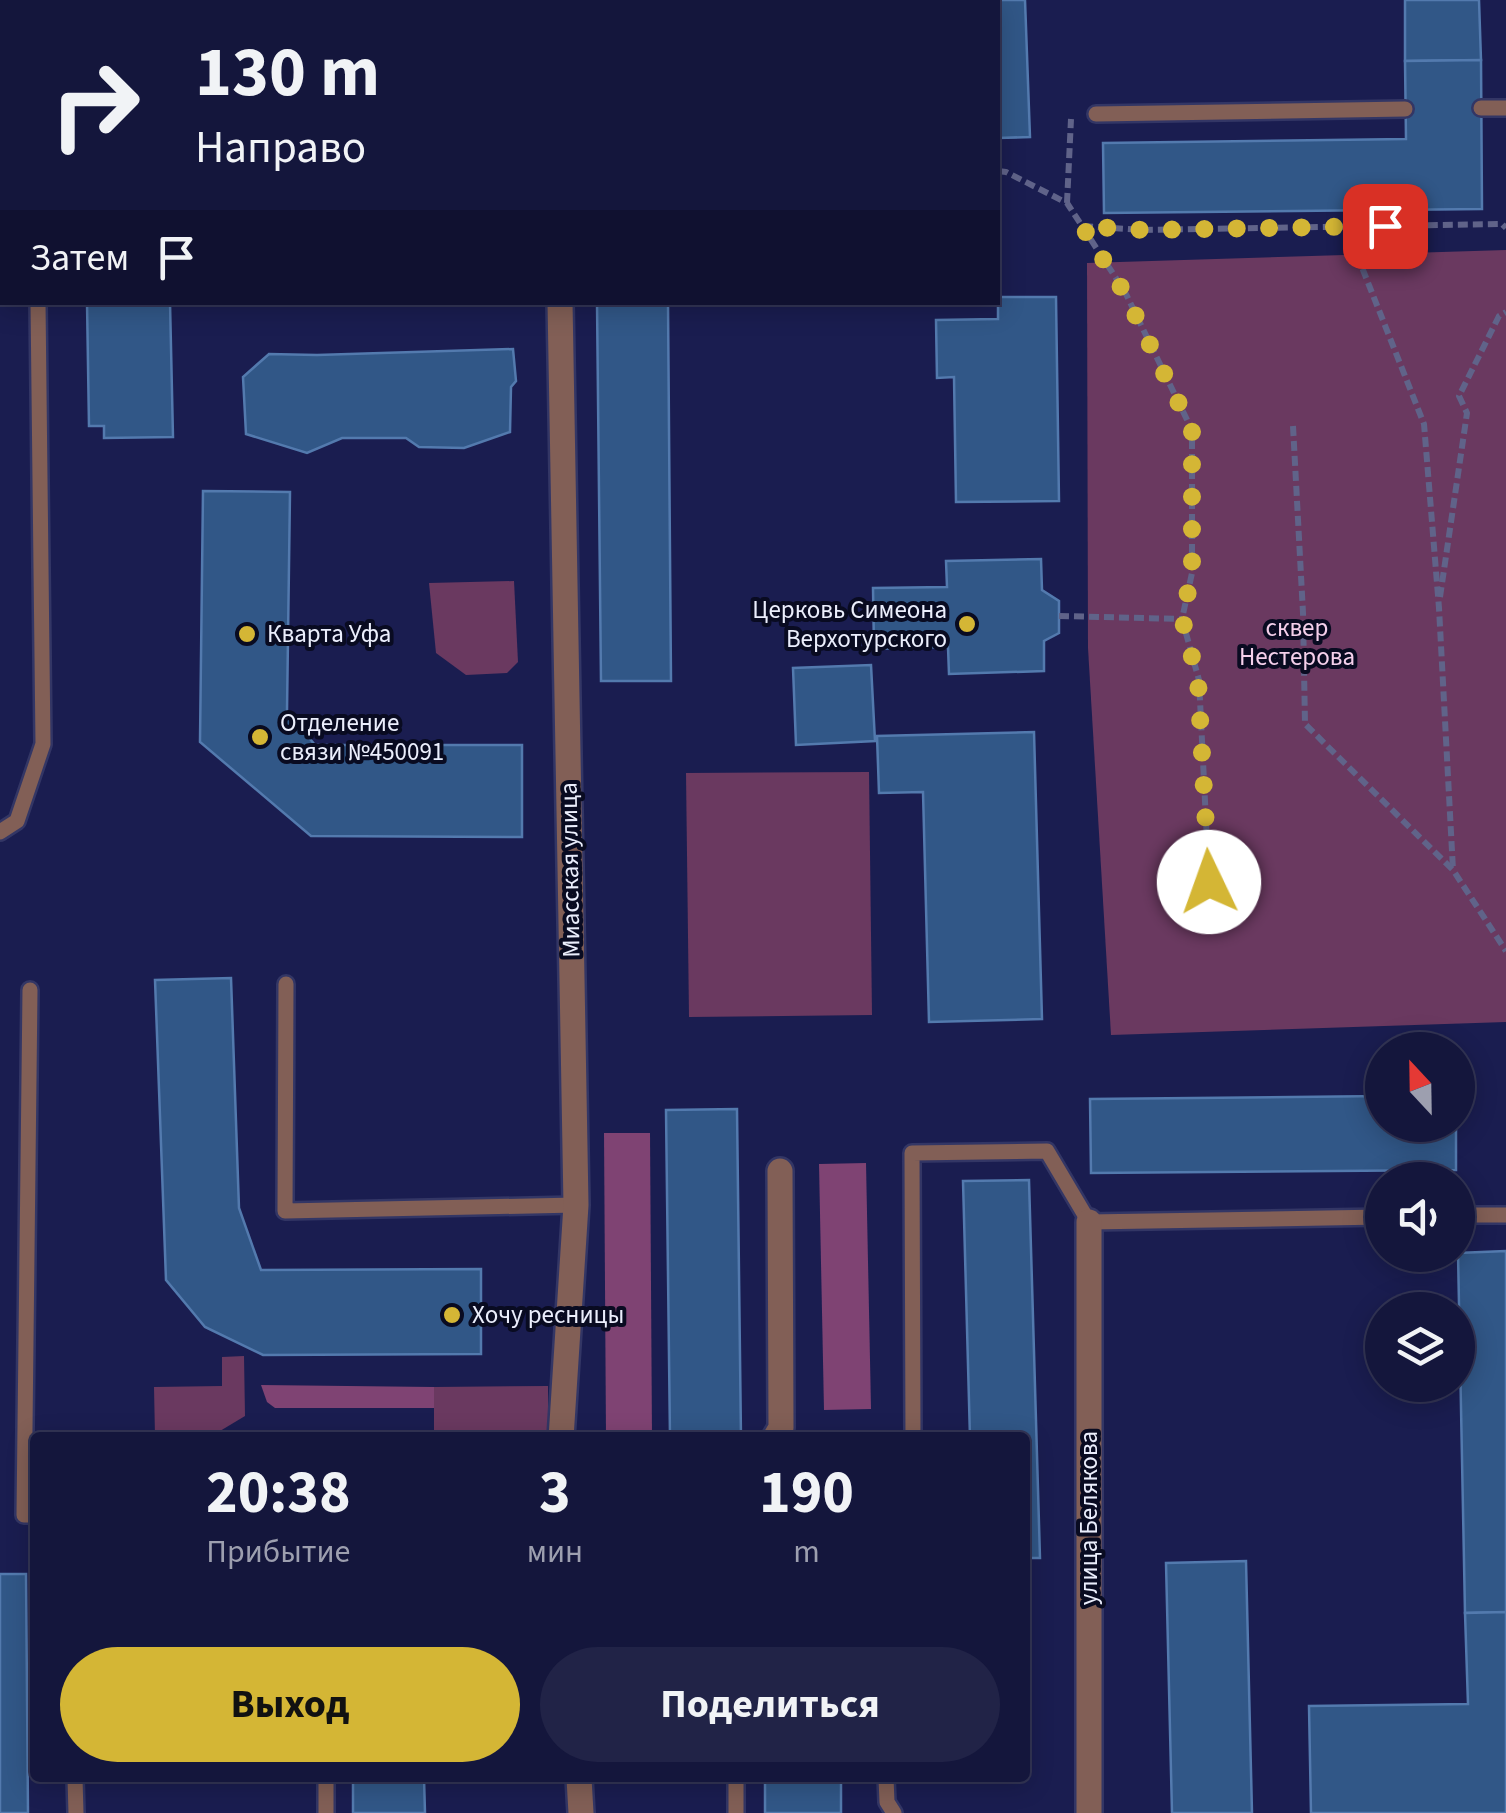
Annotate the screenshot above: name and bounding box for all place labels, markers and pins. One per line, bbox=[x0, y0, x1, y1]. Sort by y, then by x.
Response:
pin bbox=[1343, 184, 1428, 269]
place label: Церковь Симеона Верхотурского bbox=[752, 592, 947, 657]
marker: Церковь Симеона Верхотурского bbox=[956, 613, 978, 635]
place label: Кварта Уфа bbox=[267, 616, 391, 652]
marker: Кварта Уфа bbox=[236, 623, 258, 645]
place label: Отделение связи №450091 bbox=[280, 705, 444, 770]
marker: Отделение связи №450091 bbox=[249, 726, 271, 748]
place label: Хочу ресницы bbox=[472, 1297, 624, 1333]
marker: Хочу ресницы bbox=[441, 1304, 463, 1326]

